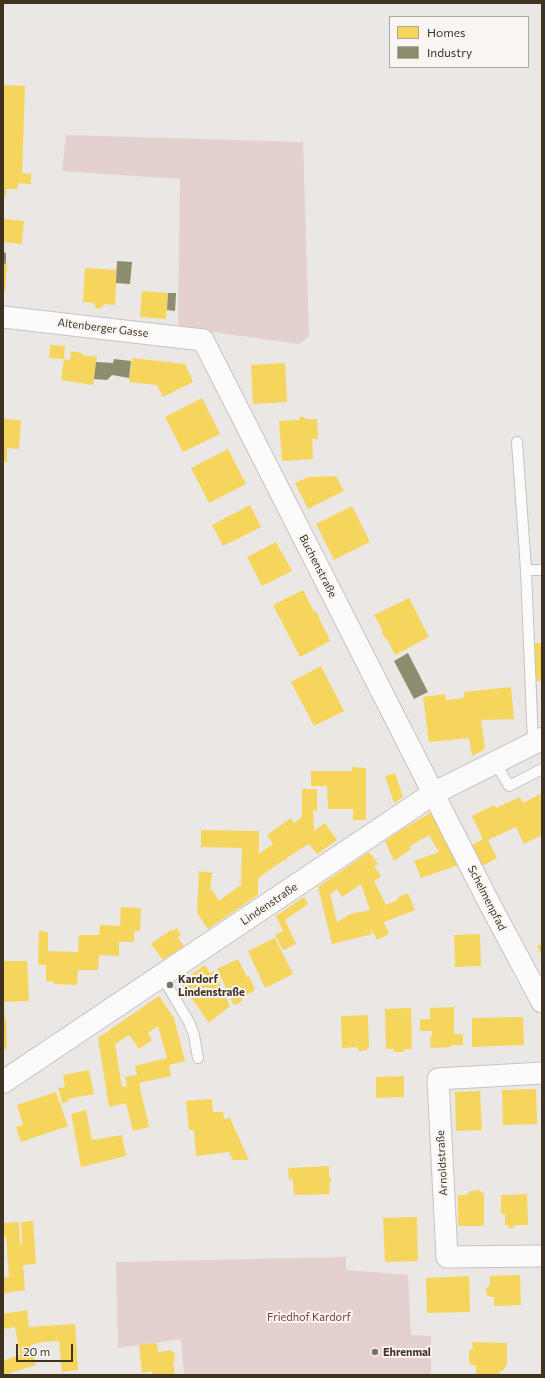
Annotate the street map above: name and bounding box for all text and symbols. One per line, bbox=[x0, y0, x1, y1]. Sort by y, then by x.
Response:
legend bbox=[389, 16, 529, 68]
text: Homes bbox=[427, 25, 465, 39]
text: Industry bbox=[427, 45, 472, 59]
street label: Altenberger Gasse bbox=[57, 316, 149, 340]
street label: Buchenstraße bbox=[296, 532, 340, 600]
street label: Schelmenpfad bbox=[465, 863, 509, 933]
street label: Lindenstraße bbox=[238, 880, 300, 928]
place label: Kardorf Lindenstraße bbox=[178, 972, 245, 998]
marker: Kardorf Lindenstraße bbox=[165, 980, 175, 990]
street label: Arnoldstraße bbox=[434, 1130, 450, 1196]
park label: Friedhof Kardorf bbox=[267, 1310, 351, 1324]
scale bar bbox=[18, 1336, 75, 1362]
text: 20 m bbox=[23, 1344, 50, 1358]
place label: Ehrenmal bbox=[383, 1345, 431, 1359]
marker: Ehrenmal bbox=[370, 1347, 380, 1357]

